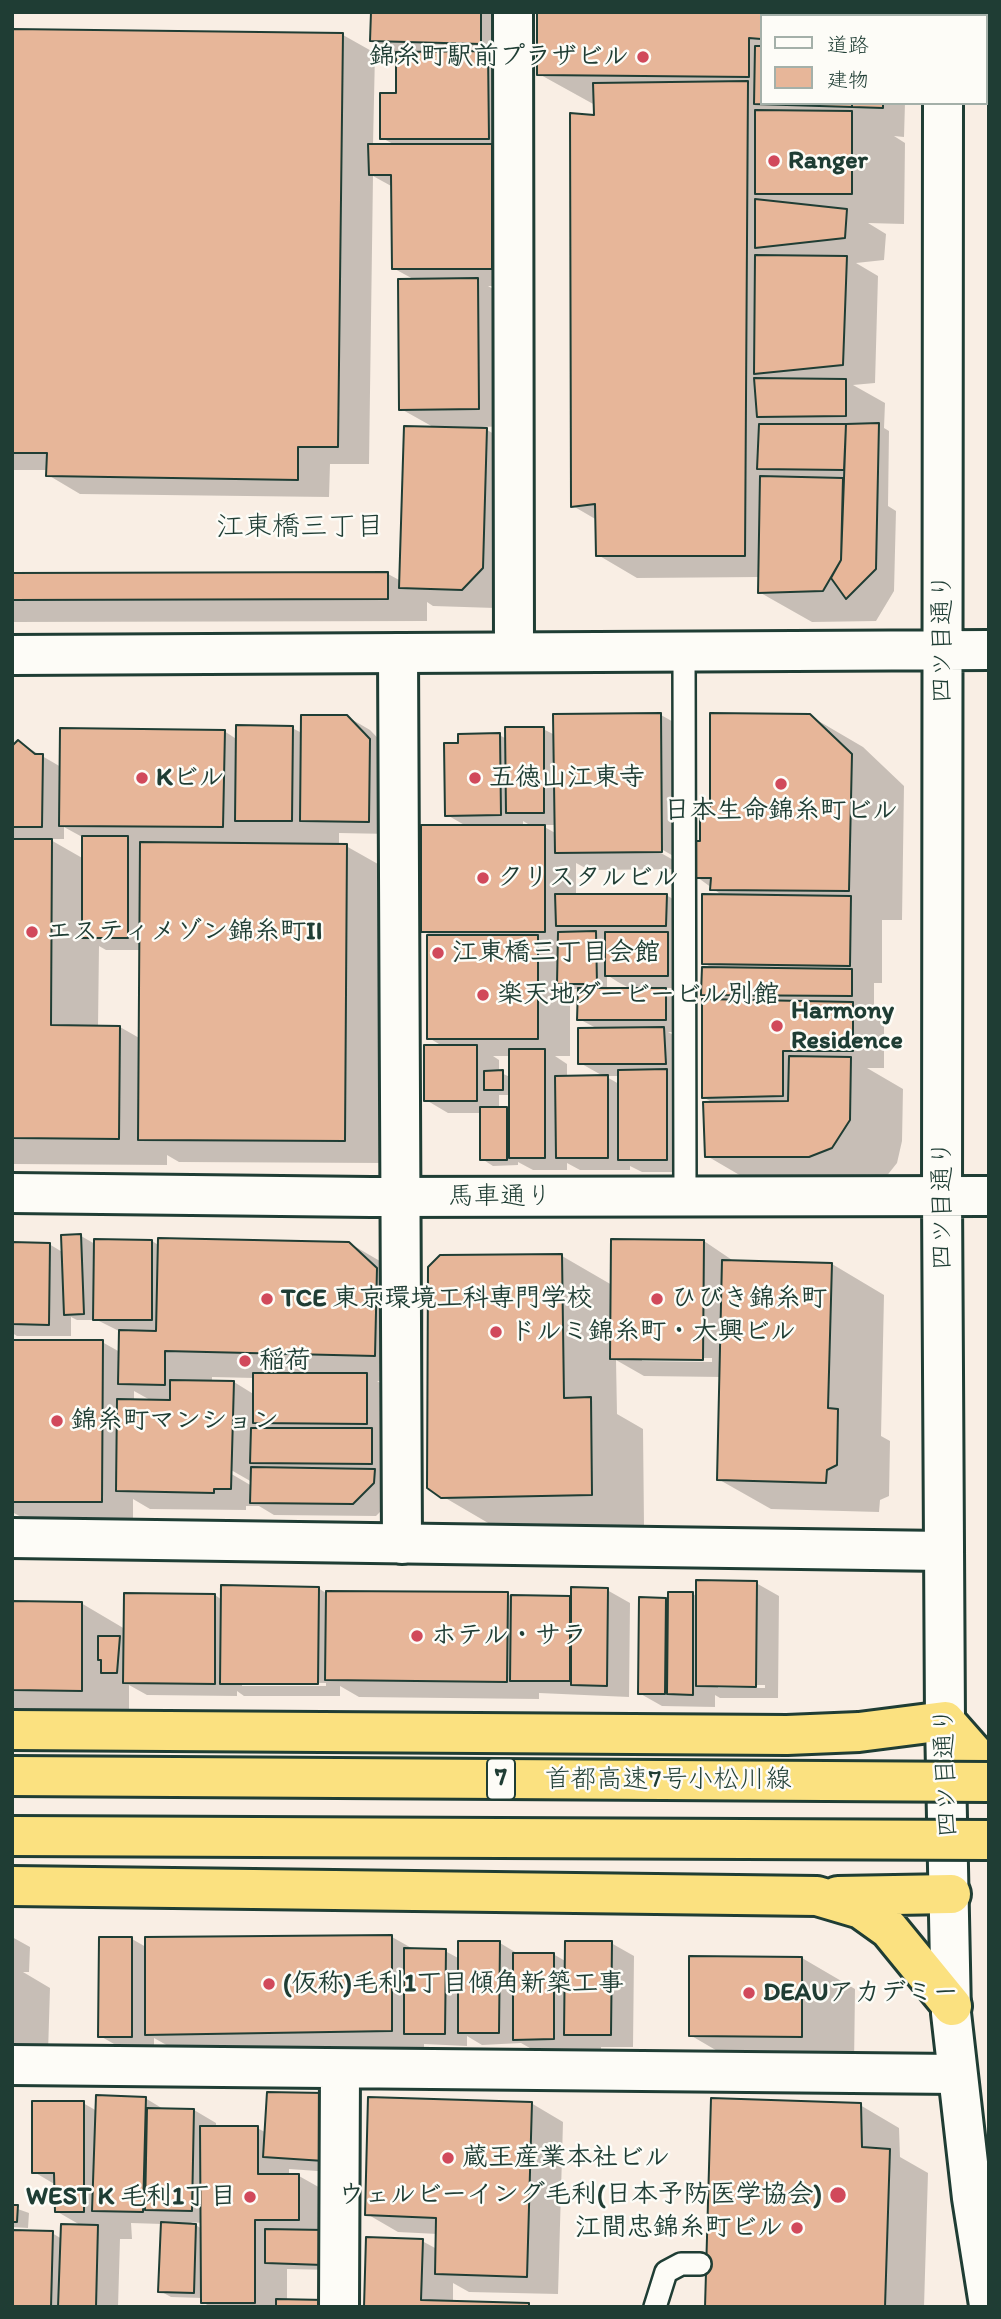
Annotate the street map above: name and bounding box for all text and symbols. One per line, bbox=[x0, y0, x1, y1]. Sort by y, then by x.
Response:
legend bbox=[760, 14, 987, 105]
text: 道路 bbox=[827, 32, 869, 57]
place label: 錦糸町駅前プラザビル bbox=[369, 41, 629, 73]
marker: 錦糸町駅前プラザビル bbox=[635, 49, 651, 65]
text: 建物 bbox=[827, 67, 869, 92]
place label: Ranger bbox=[788, 145, 868, 177]
marker: Ranger bbox=[766, 153, 782, 169]
district label: 江東橋三丁目 bbox=[216, 511, 384, 545]
street label: 四ツ目通り bbox=[927, 573, 959, 703]
place label: Kビル bbox=[156, 762, 225, 794]
place label: 五徳山江東寺 bbox=[489, 762, 645, 794]
marker: Kビル bbox=[134, 770, 150, 786]
marker: 五徳山江東寺 bbox=[467, 770, 483, 786]
marker: 日本生命錦糸町ビル bbox=[773, 776, 789, 792]
place label: 日本生命錦糸町ビル bbox=[664, 795, 898, 827]
place label: クリスタルビル bbox=[497, 862, 679, 894]
marker: クリスタルビル bbox=[475, 870, 491, 886]
place label: エスティメゾン錦糸町II bbox=[46, 916, 322, 948]
marker: エスティメゾン錦糸町II bbox=[24, 924, 40, 940]
place label: 江東橋三丁目会館 bbox=[452, 937, 660, 969]
marker: 江東橋三丁目会館 bbox=[430, 945, 446, 961]
place label: 楽天地ダービービル別館 bbox=[497, 979, 779, 1011]
marker: 楽天地ダービービル別館 bbox=[475, 987, 491, 1003]
place label: Harmony Residence bbox=[791, 995, 903, 1056]
marker: Harmony Residence bbox=[769, 1018, 785, 1034]
street label: 四ツ目通り bbox=[927, 1140, 959, 1270]
street label: 馬車通り bbox=[448, 1181, 552, 1213]
place label: TCE 東京環境工科専門学校 bbox=[281, 1283, 593, 1315]
place label: ひびき錦糸町 bbox=[671, 1283, 827, 1315]
marker: TCE 東京環境工科専門学校 bbox=[259, 1291, 275, 1307]
marker: ひびき錦糸町 bbox=[649, 1291, 665, 1307]
place label: ドルミ錦糸町・大興ビル bbox=[510, 1316, 796, 1348]
marker: ドルミ錦糸町・大興ビル bbox=[488, 1324, 504, 1340]
place label: 稲荷 bbox=[259, 1345, 311, 1377]
marker: 稲荷 bbox=[237, 1353, 253, 1369]
place label: 錦糸町マンション bbox=[71, 1405, 279, 1437]
marker: 錦糸町マンション bbox=[49, 1413, 65, 1429]
place label: ホテル・サラ bbox=[431, 1620, 587, 1652]
marker: ホテル・サラ bbox=[409, 1628, 425, 1644]
street label: 四ツ目通り bbox=[929, 1706, 965, 1838]
road number: 7 bbox=[487, 1758, 515, 1800]
street label: 首都高速7号小松川線 bbox=[545, 1764, 791, 1796]
place label: (仮称)毛利1丁目傾角新築工事 bbox=[283, 1968, 624, 2000]
marker: (仮称)毛利1丁目傾角新築工事 bbox=[261, 1976, 277, 1992]
place label: DEAUアカデミー bbox=[763, 1977, 958, 2009]
marker: DEAUアカデミー bbox=[741, 1985, 757, 2001]
place label: 蔵王産業本社ビル bbox=[462, 2142, 670, 2174]
marker: 蔵王産業本社ビル bbox=[440, 2150, 456, 2166]
place label: ウェルビーイング毛利(日本予防医学協会) bbox=[338, 2179, 822, 2211]
place label: WEST K 毛利1丁目 bbox=[26, 2181, 236, 2213]
marker: ウェルビーイング毛利(日本予防医学協会) bbox=[828, 2185, 848, 2205]
marker: WEST K 毛利1丁目 bbox=[242, 2189, 258, 2205]
place label: 江間忠錦糸町ビル bbox=[575, 2212, 783, 2244]
marker: 江間忠錦糸町ビル bbox=[789, 2220, 805, 2236]

